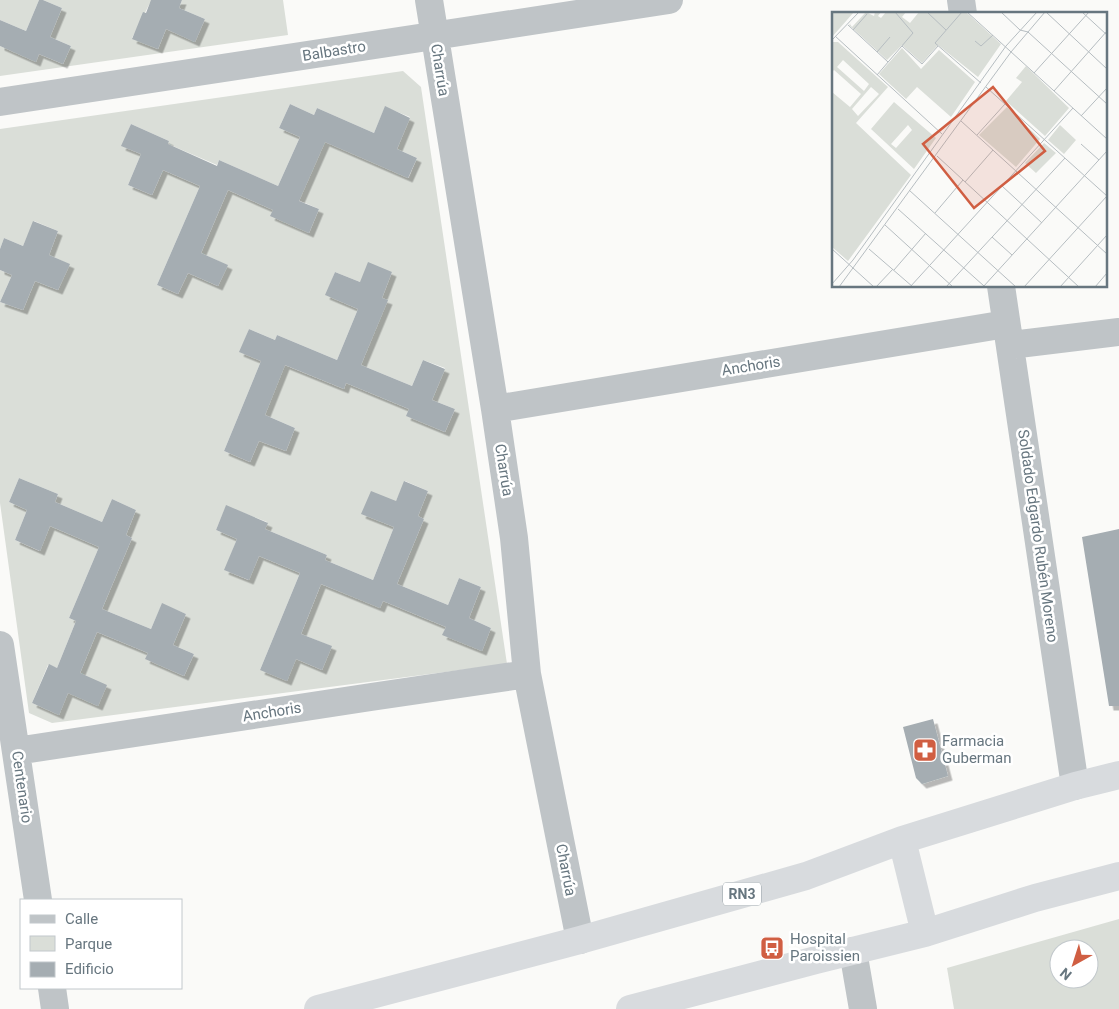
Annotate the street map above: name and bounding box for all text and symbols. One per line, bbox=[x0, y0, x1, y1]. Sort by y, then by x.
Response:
inset map bbox=[832, 12, 1106, 288]
street label: Balbastro bbox=[301, 37, 367, 65]
street label: Charrúa bbox=[427, 43, 453, 97]
street label: Anchoris bbox=[720, 352, 782, 380]
street label: Soldado Edgardo Rubén Moreno bbox=[1014, 428, 1062, 644]
street label: Charrúa bbox=[491, 443, 517, 497]
street label: Anchoris bbox=[241, 698, 303, 726]
place label: Farmacia Guberman bbox=[942, 732, 1012, 767]
pharmacy icon: Farmacia Guberman bbox=[912, 737, 938, 763]
street label: Centenario bbox=[8, 750, 36, 824]
street label: Charrúa bbox=[552, 842, 580, 898]
road number: RN3 bbox=[723, 882, 761, 906]
legend bbox=[20, 899, 182, 989]
text: Calle bbox=[65, 910, 98, 928]
place label: Hospital Paroissien bbox=[790, 930, 860, 965]
text: Parque bbox=[65, 935, 112, 953]
bus stop icon: Hospital Paroissien bbox=[759, 935, 785, 961]
north arrow bbox=[1049, 939, 1099, 989]
text: Edificio bbox=[65, 960, 114, 978]
text: N bbox=[1057, 965, 1075, 983]

